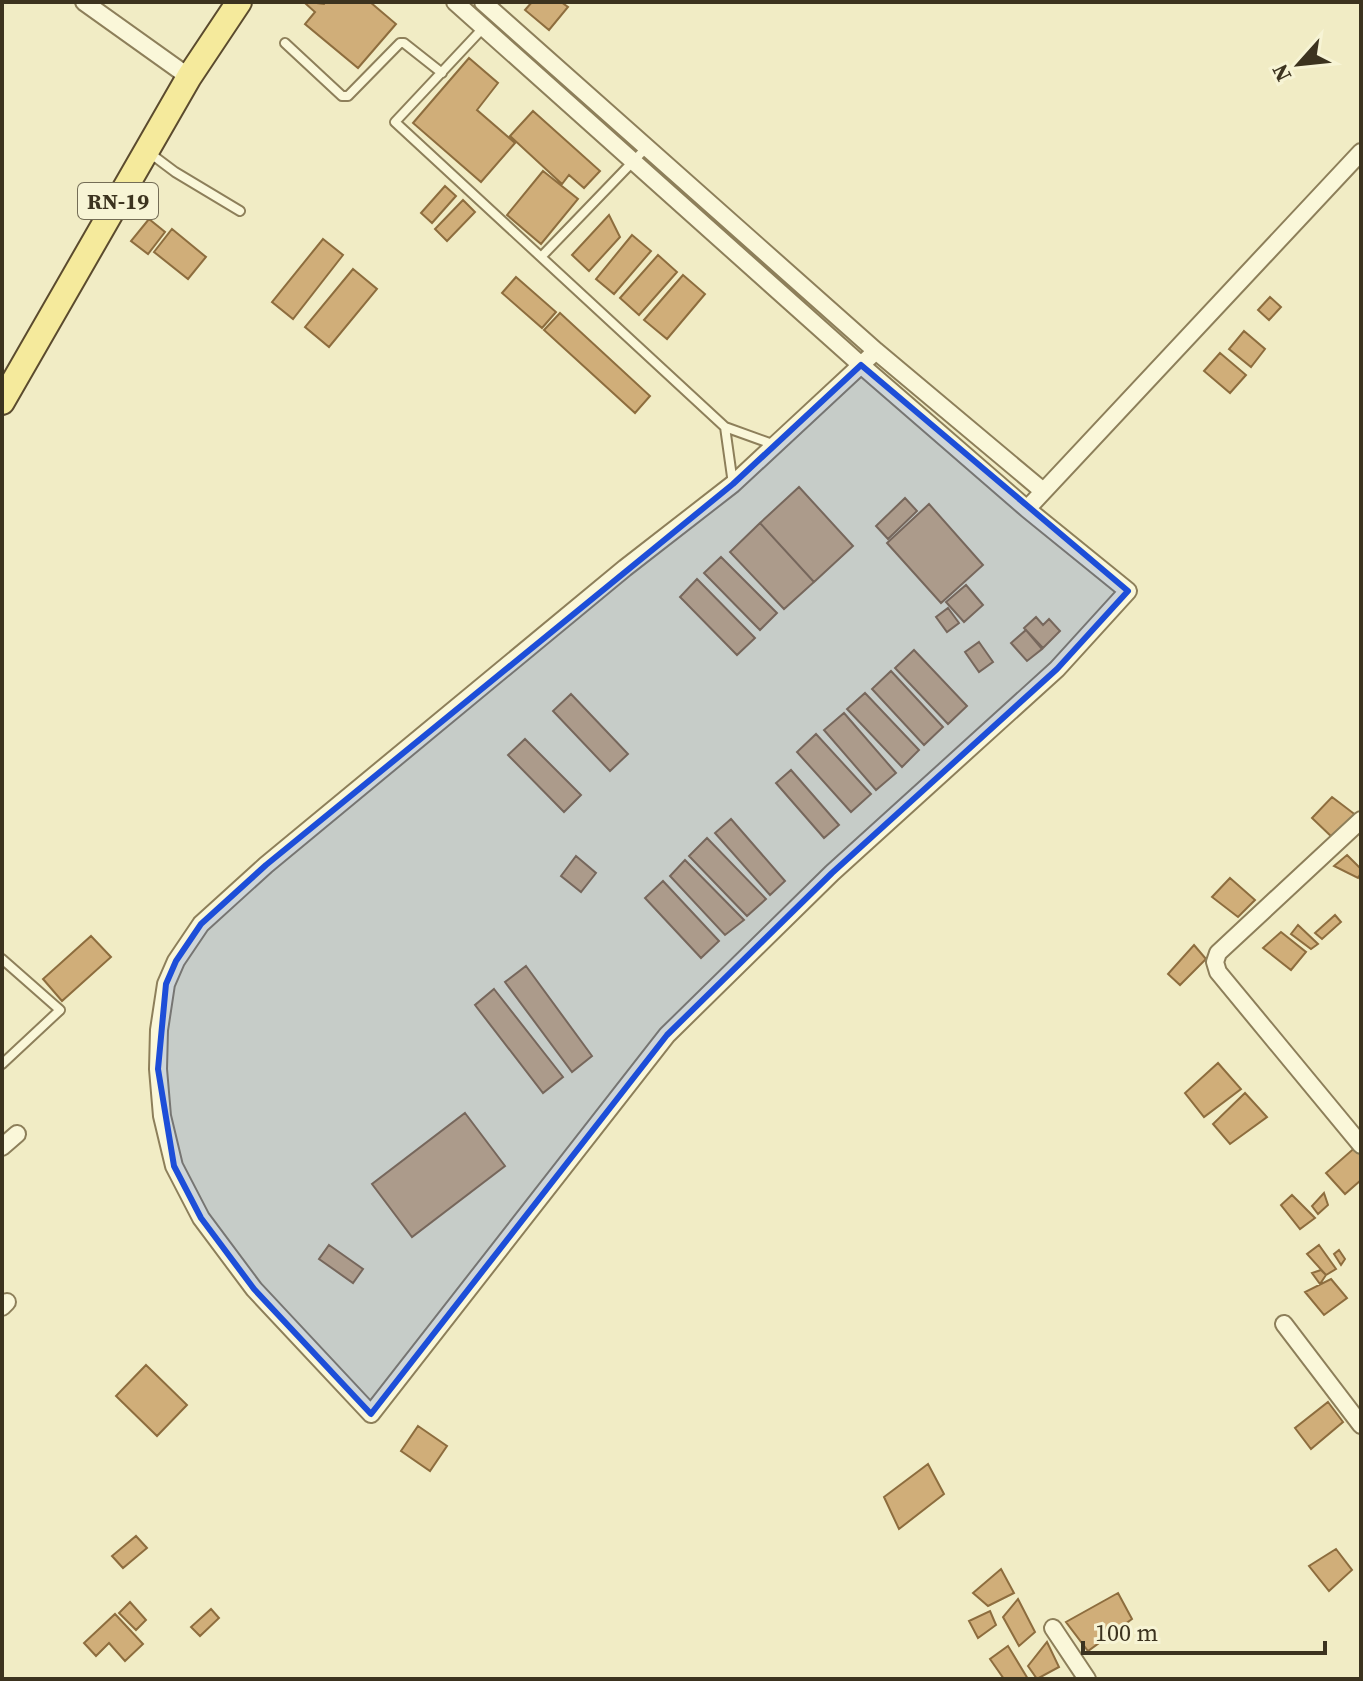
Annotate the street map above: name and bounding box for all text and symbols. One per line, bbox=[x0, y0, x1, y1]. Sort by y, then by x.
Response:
north arrow bbox=[1259, 24, 1339, 104]
text: N bbox=[1264, 59, 1298, 87]
road number: RN-19 bbox=[78, 183, 158, 219]
scale bar bbox=[1083, 1605, 1325, 1655]
text: 100 m bbox=[1095, 1616, 1158, 1649]

